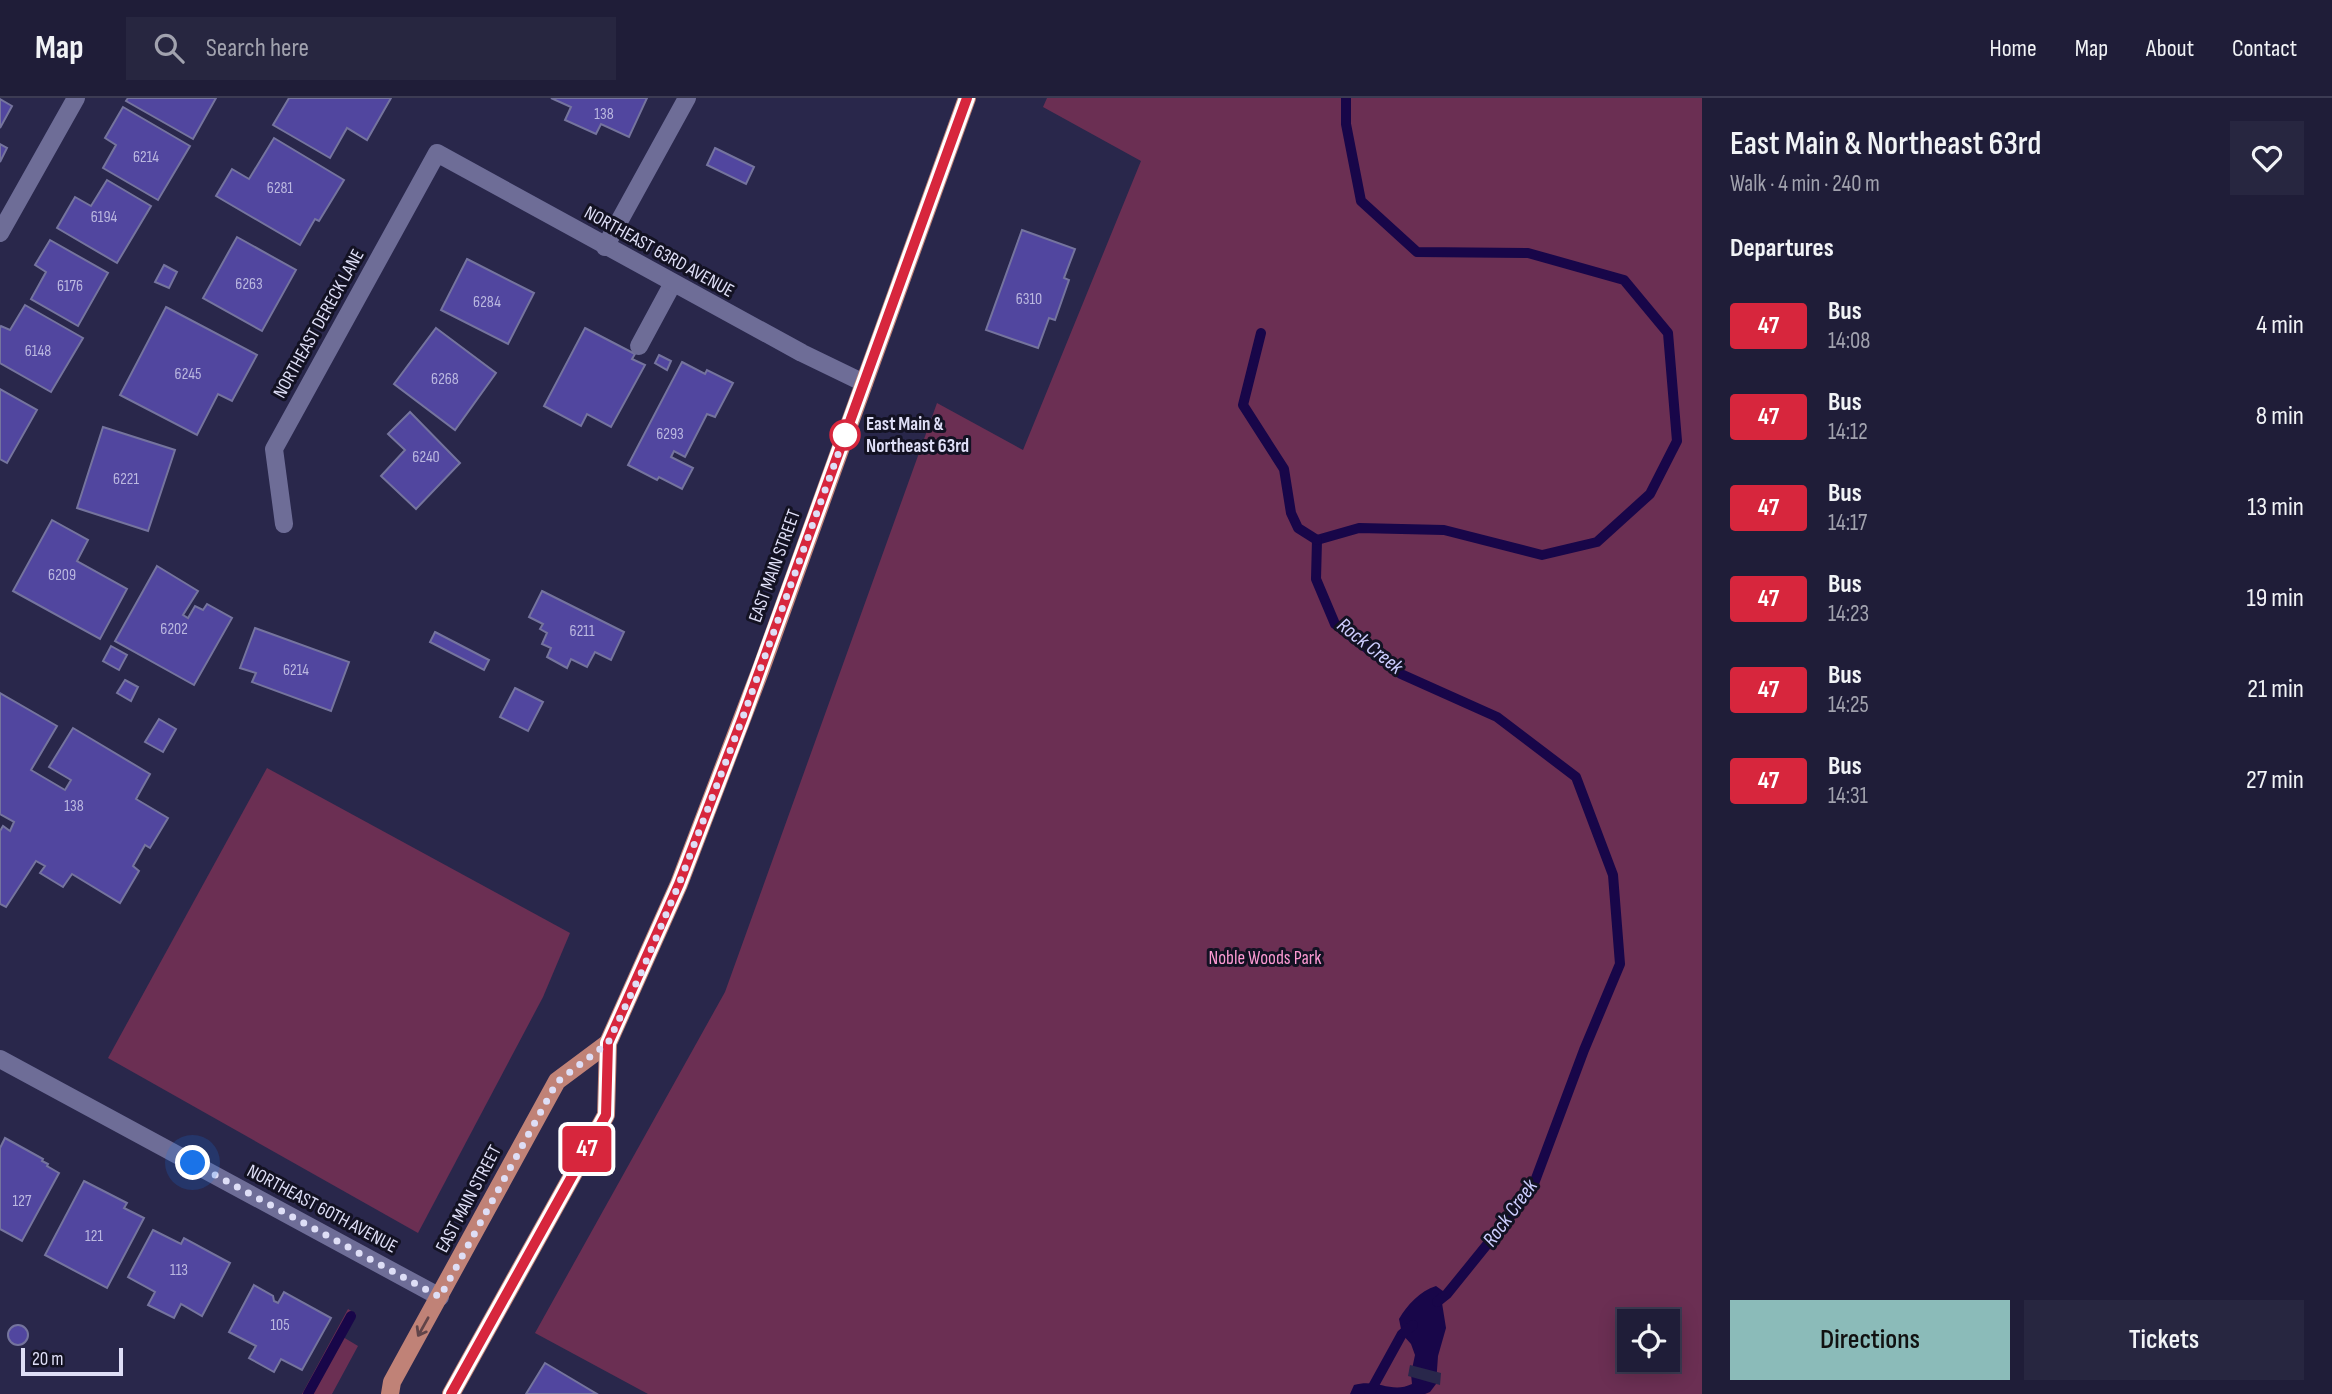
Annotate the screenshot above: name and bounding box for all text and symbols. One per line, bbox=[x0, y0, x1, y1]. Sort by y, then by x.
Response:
search box bbox=[126, 17, 616, 80]
text: Map bbox=[35, 28, 84, 68]
icon: search bbox=[150, 29, 188, 67]
text: Search here bbox=[206, 33, 309, 64]
text: Home bbox=[1989, 34, 2037, 63]
text: Map bbox=[2075, 34, 2108, 63]
text: About bbox=[2146, 34, 2194, 63]
text: Contact bbox=[2232, 34, 2297, 63]
house number: 138 bbox=[594, 105, 614, 124]
button: heart bbox=[2230, 121, 2304, 195]
text: East Main & Northeast 63rd bbox=[1730, 124, 2041, 164]
house number: 6214 bbox=[133, 148, 159, 167]
text: Walk · 4 min · 240 m bbox=[1730, 170, 1880, 198]
house number: 6281 bbox=[267, 179, 294, 198]
street label: NORTHEAST 63RD AVENUE bbox=[580, 201, 738, 303]
house number: 6194 bbox=[91, 208, 118, 227]
text: Departures bbox=[1730, 233, 1834, 264]
street label: NORTHEAST DERECK LANE bbox=[269, 245, 369, 403]
house number: 6263 bbox=[235, 275, 263, 294]
house number: 6176 bbox=[57, 277, 83, 296]
house number: 6310 bbox=[1016, 290, 1042, 309]
house number: 6284 bbox=[473, 293, 501, 312]
text: Bus bbox=[1828, 296, 1862, 327]
text: 4 min bbox=[2256, 310, 2304, 341]
text: 47 bbox=[1758, 311, 1779, 340]
text: 14:08 bbox=[1828, 327, 1870, 355]
house number: 6148 bbox=[25, 342, 51, 361]
house number: 6245 bbox=[175, 365, 201, 384]
house number: 6268 bbox=[431, 370, 459, 389]
text: Bus bbox=[1828, 387, 1862, 418]
text: 8 min bbox=[2256, 401, 2304, 432]
text: 47 bbox=[1758, 402, 1779, 431]
place label: East Main & Northeast 63rd bbox=[866, 413, 969, 458]
text: 14:12 bbox=[1828, 418, 1868, 446]
marker: East Main & Northeast 63rd bbox=[830, 420, 860, 450]
house number: 6293 bbox=[656, 425, 684, 444]
house number: 6240 bbox=[412, 448, 440, 467]
house number: 6221 bbox=[113, 470, 139, 489]
text: Bus bbox=[1828, 478, 1862, 509]
text: 13 min bbox=[2247, 492, 2304, 523]
text: 47 bbox=[1758, 493, 1779, 522]
street label: EAST MAIN STREET bbox=[744, 506, 806, 626]
text: 14:17 bbox=[1828, 509, 1867, 537]
house number: 6209 bbox=[48, 566, 76, 585]
text: Bus bbox=[1828, 569, 1862, 600]
text: 19 min bbox=[2247, 583, 2304, 614]
text: 47 bbox=[1758, 584, 1779, 613]
text: 14:23 bbox=[1828, 600, 1869, 628]
water label: Rock Creek bbox=[1332, 612, 1409, 680]
house number: 6202 bbox=[160, 620, 188, 639]
house number: 6211 bbox=[570, 622, 595, 641]
text: Bus bbox=[1828, 660, 1862, 691]
house number: 6214 bbox=[283, 661, 309, 680]
text: 21 min bbox=[2247, 674, 2304, 705]
text: 47 bbox=[1758, 675, 1779, 704]
text: 14:25 bbox=[1828, 691, 1869, 719]
text: Bus bbox=[1828, 751, 1862, 782]
text: 27 min bbox=[2246, 765, 2304, 796]
text: 47 bbox=[1758, 766, 1779, 795]
text: 14:31 bbox=[1828, 782, 1868, 810]
house number: 138 bbox=[64, 797, 84, 816]
park label: Noble Woods Park bbox=[1208, 947, 1322, 970]
line badge: 47 bbox=[556, 1126, 618, 1172]
text: 47 bbox=[576, 1134, 598, 1163]
street label: EAST MAIN STREET bbox=[431, 1141, 507, 1257]
your location bbox=[175, 1145, 210, 1180]
street label: NORTHEAST 60TH AVENUE bbox=[243, 1160, 401, 1258]
water label: Rock Creek bbox=[1477, 1174, 1543, 1251]
house number: 127 bbox=[13, 1192, 32, 1211]
house number: 121 bbox=[85, 1227, 103, 1246]
house number: 113 bbox=[170, 1261, 188, 1280]
button: Directions bbox=[1730, 1300, 2010, 1380]
button: Tickets bbox=[2024, 1300, 2304, 1380]
map controls bbox=[1617, 1309, 1680, 1372]
button: locate bbox=[1617, 1309, 1680, 1372]
house number: 105 bbox=[270, 1316, 290, 1335]
one-way arrow bbox=[416, 1317, 430, 1337]
scale bar bbox=[21, 1345, 122, 1377]
text: 20 m bbox=[32, 1348, 64, 1371]

